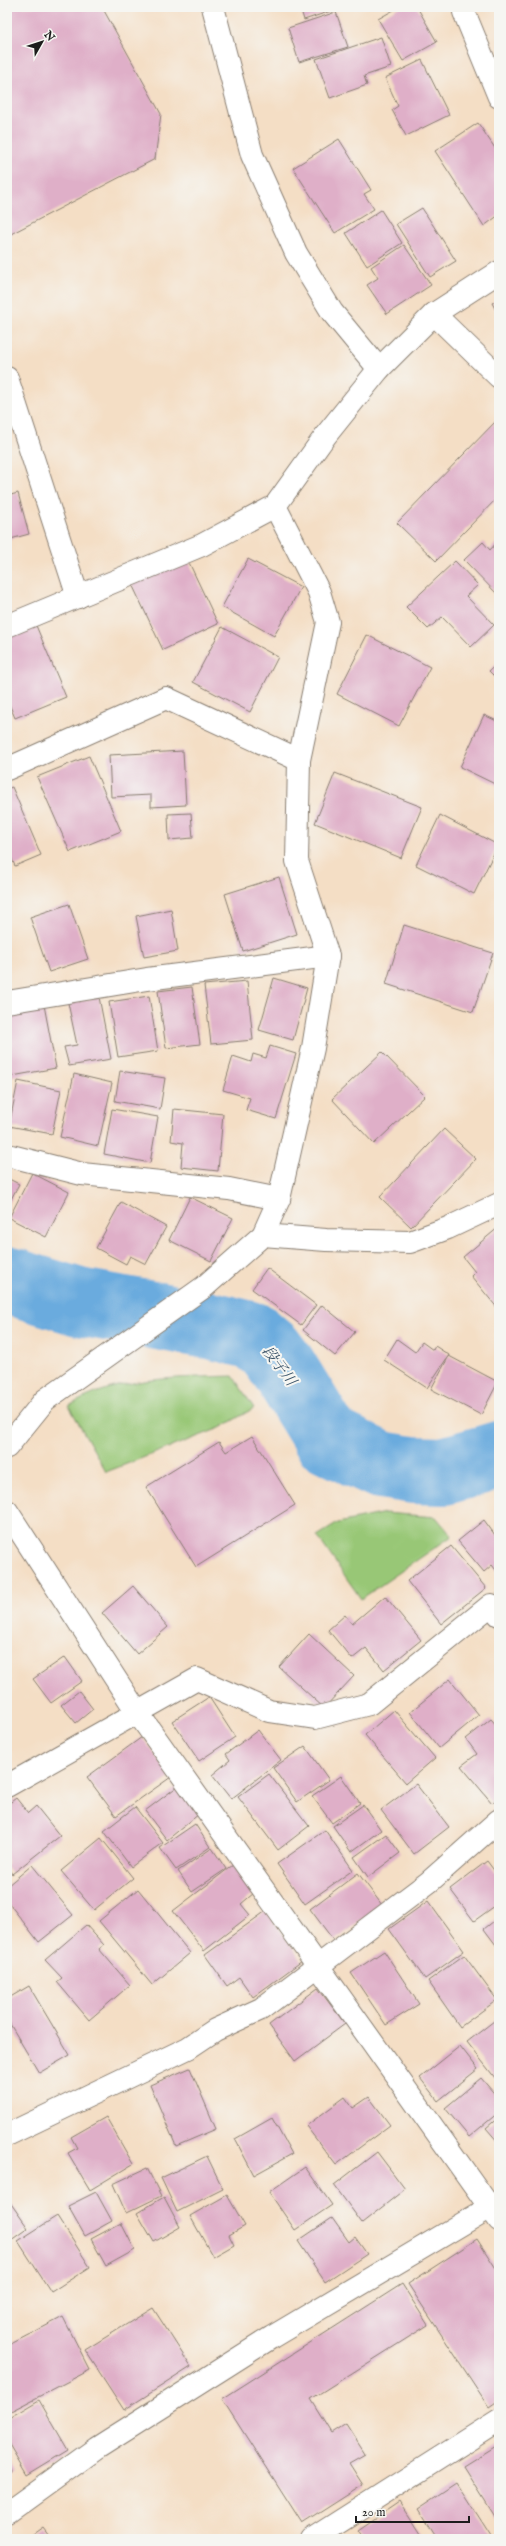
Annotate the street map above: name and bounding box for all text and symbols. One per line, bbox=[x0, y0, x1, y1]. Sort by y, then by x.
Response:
north arrow bbox=[22, 22, 62, 62]
text: N bbox=[40, 27, 58, 45]
water label: 段子川 bbox=[258, 1342, 301, 1391]
scale bar bbox=[356, 2498, 469, 2524]
text: 20 m bbox=[362, 2505, 385, 2520]

